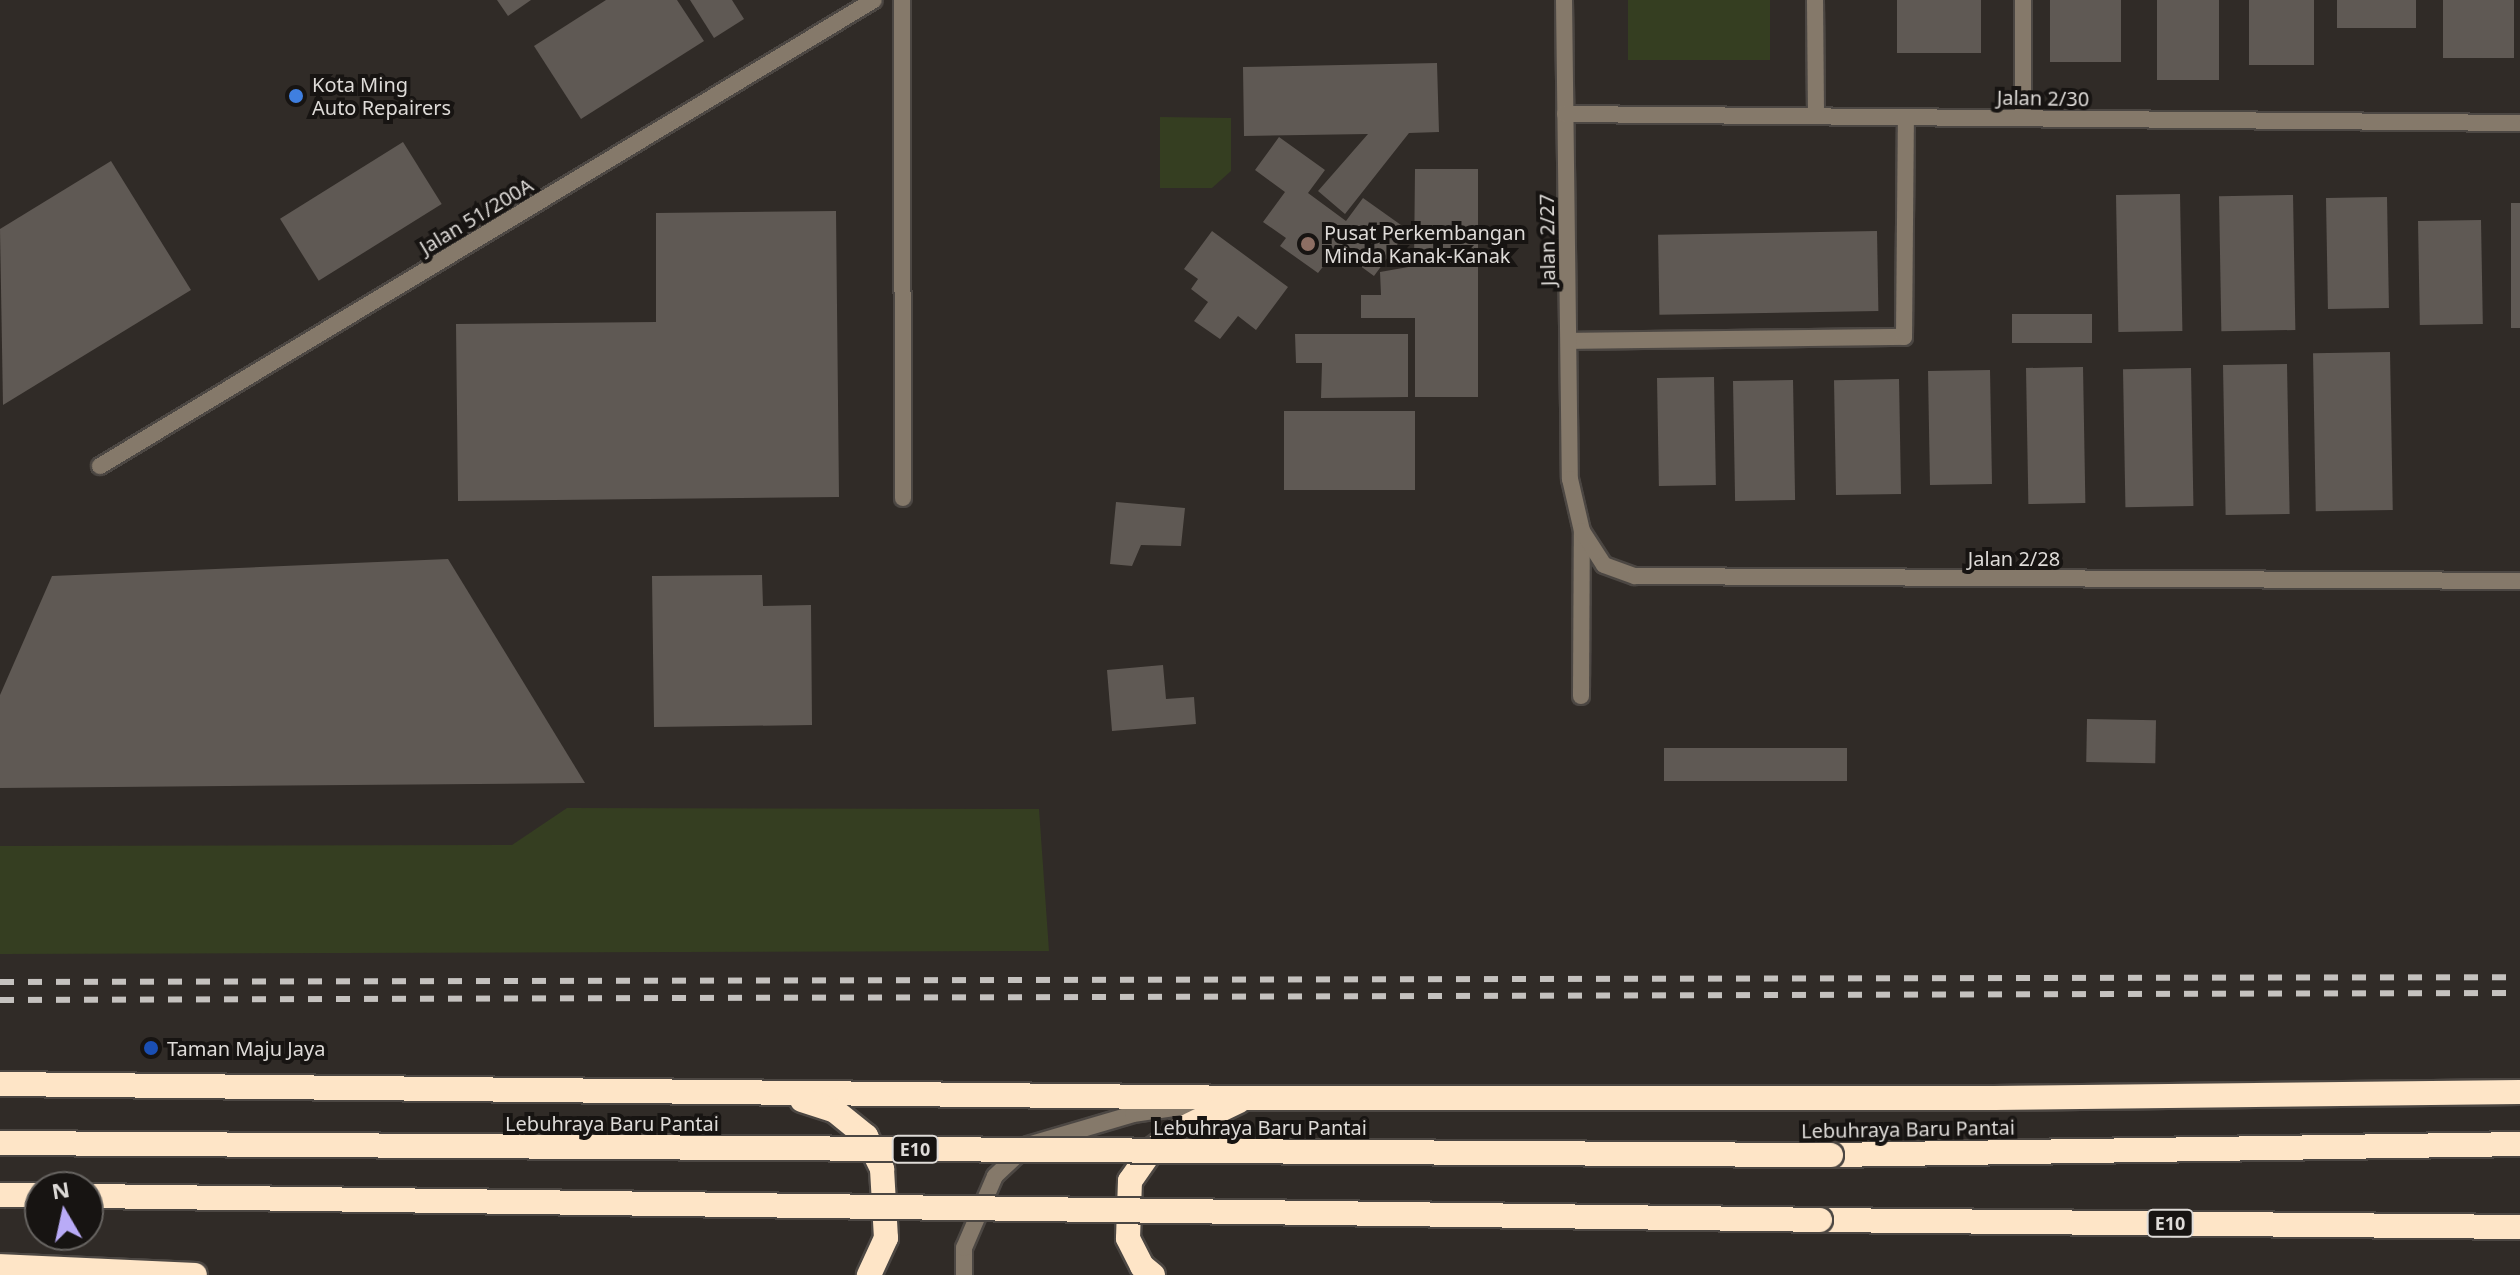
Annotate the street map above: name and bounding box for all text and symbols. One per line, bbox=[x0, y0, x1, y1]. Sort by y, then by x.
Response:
place label: Kota Ming Auto Repairers bbox=[312, 72, 451, 119]
street label: Jalan 2/30 bbox=[1997, 85, 2089, 111]
marker: Kota Ming Auto Repairers bbox=[287, 87, 305, 105]
street label: Jalan 51/200A bbox=[415, 173, 537, 259]
street label: Jalan 2/27 bbox=[1534, 194, 1560, 286]
place label: Pusat Perkembangan Minda Kanak-Kanak bbox=[1324, 220, 1526, 267]
marker: Pusat Perkembangan Minda Kanak-Kanak bbox=[1299, 235, 1317, 253]
street label: Jalan 2/28 bbox=[1968, 546, 2060, 570]
place label: Taman Maju Jaya bbox=[167, 1036, 325, 1060]
marker: Taman Maju Jaya bbox=[142, 1039, 160, 1057]
street label: Lebuhraya Baru Pantai bbox=[505, 1111, 719, 1135]
street label: Lebuhraya Baru Pantai bbox=[1153, 1115, 1367, 1139]
street label: Lebuhraya Baru Pantai bbox=[1801, 1115, 2015, 1143]
road number: E10 bbox=[891, 1135, 939, 1163]
north arrow bbox=[24, 1171, 104, 1251]
text: N bbox=[49, 1173, 72, 1205]
road number: E10 bbox=[2146, 1209, 2194, 1237]

